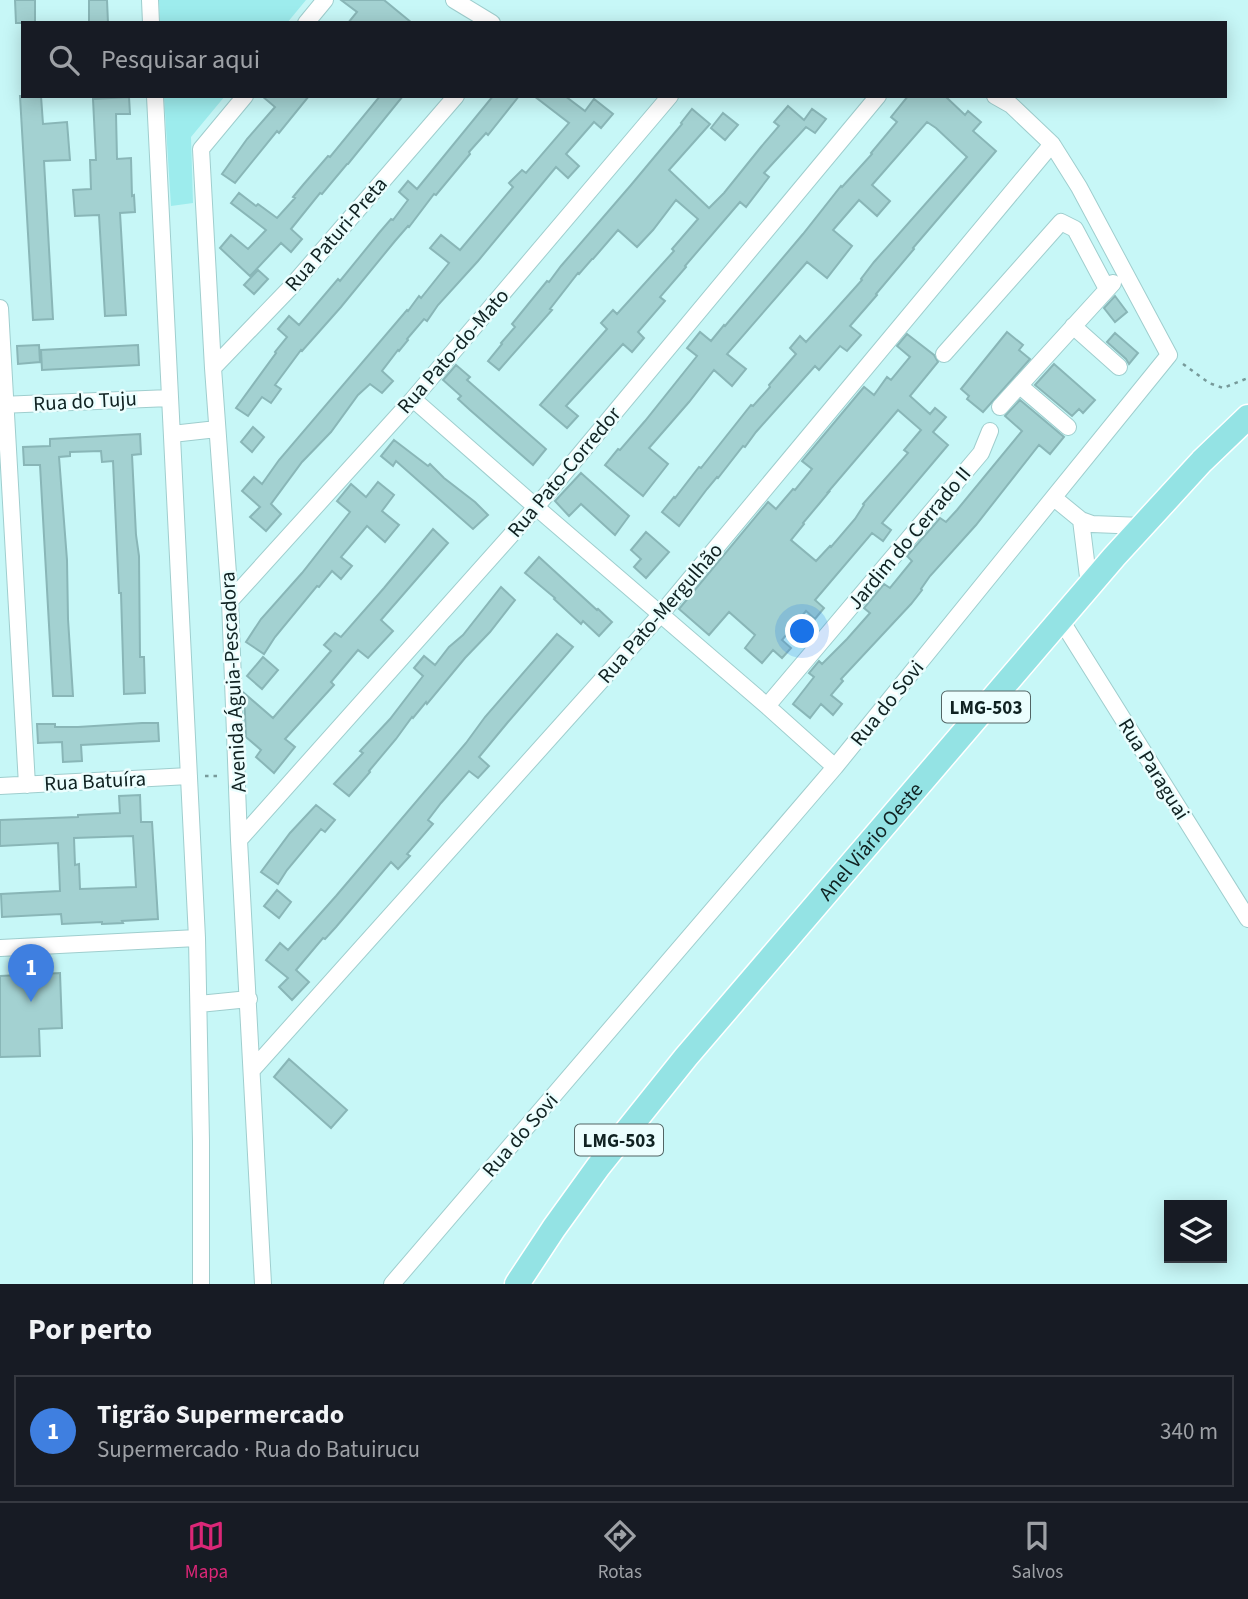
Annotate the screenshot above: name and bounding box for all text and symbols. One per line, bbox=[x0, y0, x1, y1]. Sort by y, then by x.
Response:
search box bbox=[21, 21, 1227, 98]
icon: search bbox=[45, 41, 83, 79]
text: Pesquisar aqui bbox=[101, 41, 260, 78]
street label: Rua Paturi-Preta bbox=[278, 170, 394, 298]
street label: Rua Pato-do-Mato bbox=[390, 282, 516, 420]
street label: Rua do Tuju bbox=[32, 383, 138, 419]
street label: Rua Pato-Corredor bbox=[500, 399, 628, 544]
street label: Jardim do Cerrado II bbox=[840, 460, 978, 616]
street label: Rua Pato-Mergulhão bbox=[590, 536, 730, 690]
street label: Avenida Águia-Pescadora bbox=[212, 571, 254, 793]
your location bbox=[785, 614, 819, 648]
street label: Rua do Sovi bbox=[843, 654, 931, 752]
road number: LMG-503 bbox=[942, 692, 1030, 722]
street label: Rua Paraguai bbox=[1111, 712, 1197, 826]
street label: Rua Batuíra bbox=[43, 763, 147, 799]
street label: Anel Viário Oeste bbox=[811, 776, 930, 907]
pin: 1 bbox=[8, 944, 54, 1002]
street label: Rua do Sovi bbox=[475, 1086, 565, 1184]
road number: LMG-503 bbox=[575, 1124, 663, 1156]
map controls bbox=[1164, 1200, 1227, 1263]
button: layers bbox=[1164, 1200, 1227, 1263]
text: Por perto bbox=[28, 1308, 152, 1351]
text: Tigrão Supermercado bbox=[97, 1396, 344, 1433]
text: 1 bbox=[47, 1415, 59, 1448]
text: 340 m bbox=[1160, 1415, 1218, 1448]
text: Supermercado · Rua do Batuirucu bbox=[97, 1433, 420, 1466]
tab: Mapa bbox=[185, 1517, 228, 1586]
tab: Rotas bbox=[598, 1517, 642, 1586]
tab: Salvos bbox=[1012, 1517, 1063, 1586]

